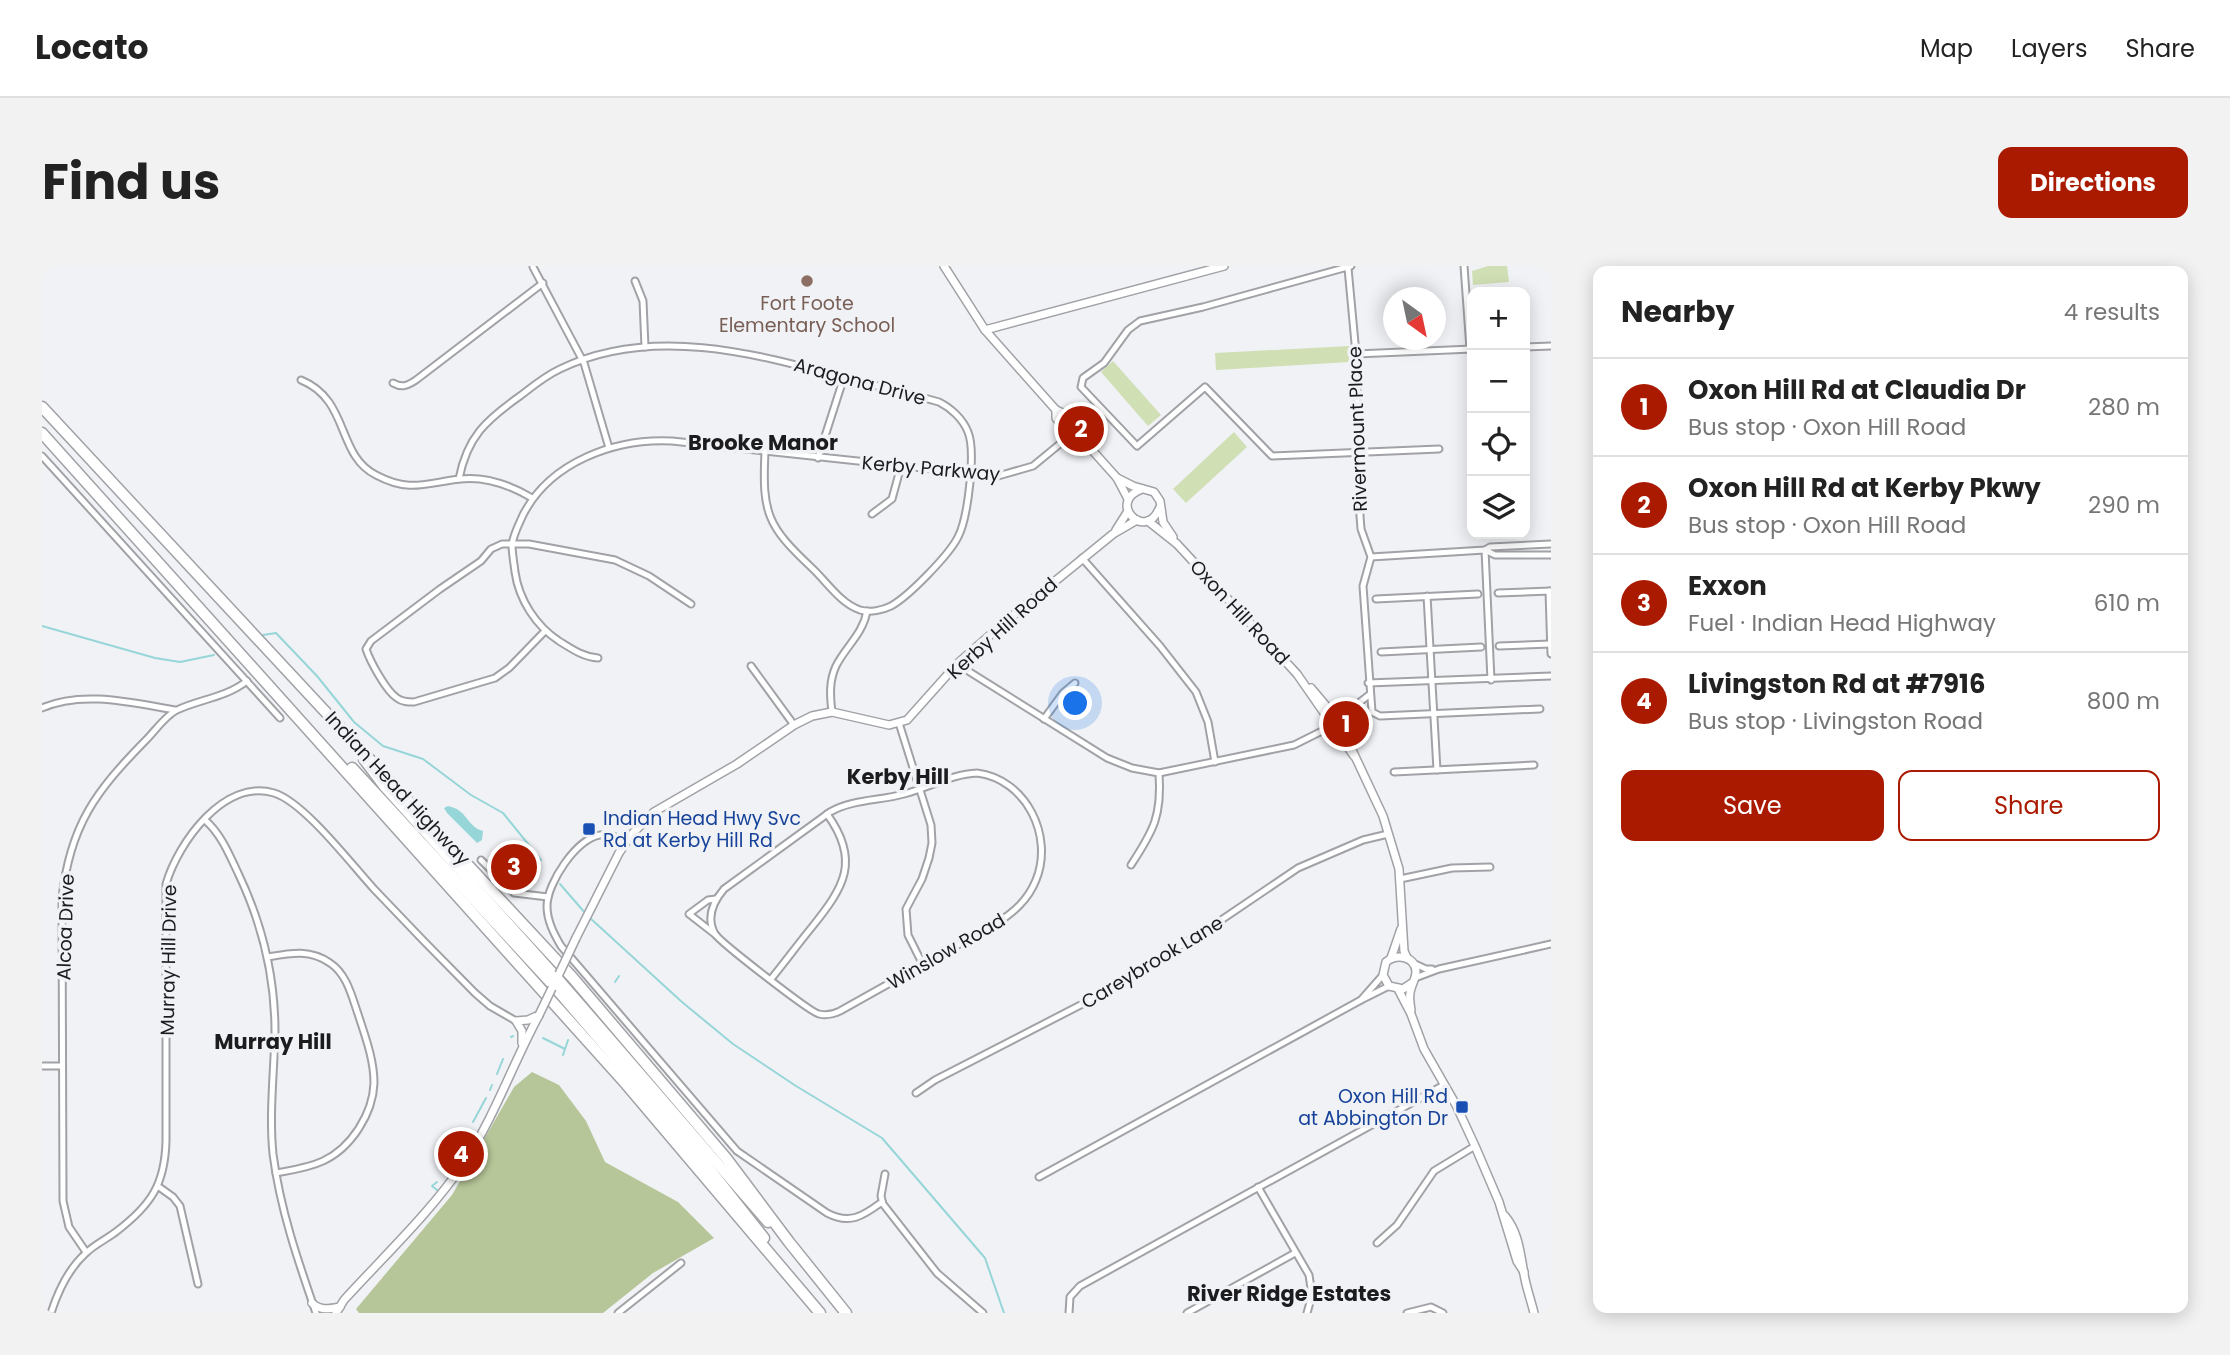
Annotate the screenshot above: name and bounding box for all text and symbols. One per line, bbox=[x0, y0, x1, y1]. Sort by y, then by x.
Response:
text: Locato bbox=[35, 24, 149, 71]
text: Map bbox=[1920, 32, 1973, 65]
text: Layers bbox=[2011, 32, 2087, 65]
text: Share bbox=[2125, 32, 2195, 65]
button: Directions bbox=[1998, 147, 2188, 218]
text: Find us bbox=[42, 148, 220, 216]
marker: Fort Foote Elementary School bbox=[799, 273, 815, 289]
north arrow bbox=[1383, 287, 1446, 350]
map controls bbox=[1467, 287, 1530, 539]
button: + bbox=[1467, 287, 1530, 350]
place label: Fort Foote Elementary School bbox=[719, 290, 895, 339]
text: Nearby bbox=[1621, 290, 1735, 333]
text: 4 results bbox=[2064, 296, 2160, 328]
street label: Rivermount Place bbox=[1341, 346, 1374, 512]
button: − bbox=[1467, 350, 1530, 413]
street label: Aragona Drive bbox=[791, 351, 929, 412]
text: Oxon Hill Rd at Claudia Dr bbox=[1688, 372, 2026, 408]
text: 1 bbox=[1640, 391, 1648, 423]
text: 280 m bbox=[2088, 391, 2160, 423]
pin: 2 bbox=[1058, 403, 1104, 455]
text: Bus stop · Oxon Hill Road bbox=[1688, 411, 1966, 443]
button: locate bbox=[1467, 413, 1530, 476]
district label: Brooke Manor bbox=[688, 428, 838, 457]
street label: Kerby Parkway bbox=[861, 449, 1002, 488]
text: Oxon Hill Rd at Kerby Pkwy bbox=[1688, 470, 2041, 506]
button: layers bbox=[1467, 476, 1530, 539]
text: 2 bbox=[1637, 489, 1651, 521]
text: 290 m bbox=[2088, 489, 2160, 521]
text: Bus stop · Oxon Hill Road bbox=[1688, 509, 1966, 541]
street label: Oxon Hill Road bbox=[1184, 554, 1296, 671]
text: Exxon bbox=[1688, 568, 1767, 604]
street label: Kerby Hill Road bbox=[941, 571, 1064, 685]
text: 3 bbox=[1637, 587, 1651, 619]
text: 610 m bbox=[2094, 587, 2160, 619]
text: Fuel · Indian Head Highway bbox=[1688, 607, 1996, 639]
text: Livingston Rd at #7916 bbox=[1688, 666, 1985, 702]
text: 4 bbox=[1636, 685, 1652, 717]
text: 800 m bbox=[2087, 685, 2160, 717]
your location bbox=[1058, 686, 1092, 720]
pin: 1 bbox=[1323, 698, 1369, 750]
street label: Indian Head Highway bbox=[319, 705, 477, 872]
text: Bus stop · Livingston Road bbox=[1688, 705, 1983, 737]
district label: Kerby Hill bbox=[847, 762, 949, 791]
button: Save bbox=[1621, 770, 1884, 841]
button: Share bbox=[1898, 770, 2160, 841]
place label: Indian Head Hwy Svc Rd at Kerby Hill Rd bbox=[603, 805, 801, 854]
marker: Indian Head Hwy Svc Rd at Kerby Hill Rd bbox=[581, 821, 597, 837]
pin: 3 bbox=[491, 841, 537, 893]
street label: Alcoa Drive bbox=[50, 873, 81, 981]
street label: Murray Hill Drive bbox=[154, 884, 183, 1036]
street label: Winslow Road bbox=[882, 907, 1010, 996]
street label: Careybrook Lane bbox=[1076, 909, 1228, 1016]
district label: Murray Hill bbox=[214, 1027, 332, 1056]
place label: Oxon Hill Rd at Abbington Dr bbox=[1298, 1083, 1448, 1132]
marker: Oxon Hill Rd at Abbington Dr bbox=[1454, 1099, 1470, 1115]
pin: 4 bbox=[438, 1128, 484, 1180]
district label: River Ridge Estates bbox=[1187, 1279, 1391, 1308]

